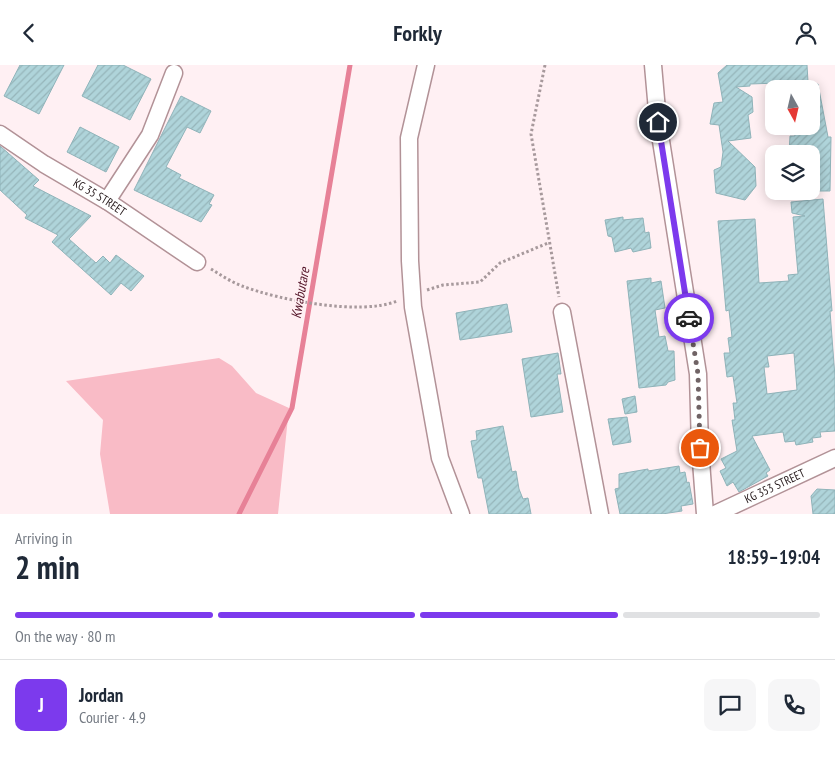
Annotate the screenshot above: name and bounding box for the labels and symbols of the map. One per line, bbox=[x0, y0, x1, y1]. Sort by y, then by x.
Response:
north arrow bbox=[765, 80, 820, 135]
pin bbox=[637, 101, 679, 143]
street label: KG 35 STREET bbox=[71, 175, 130, 219]
water label: Kwabutare bbox=[287, 265, 314, 320]
courier bbox=[664, 293, 714, 343]
pin bbox=[679, 427, 721, 469]
street label: KG 353 STREET bbox=[742, 465, 808, 506]

